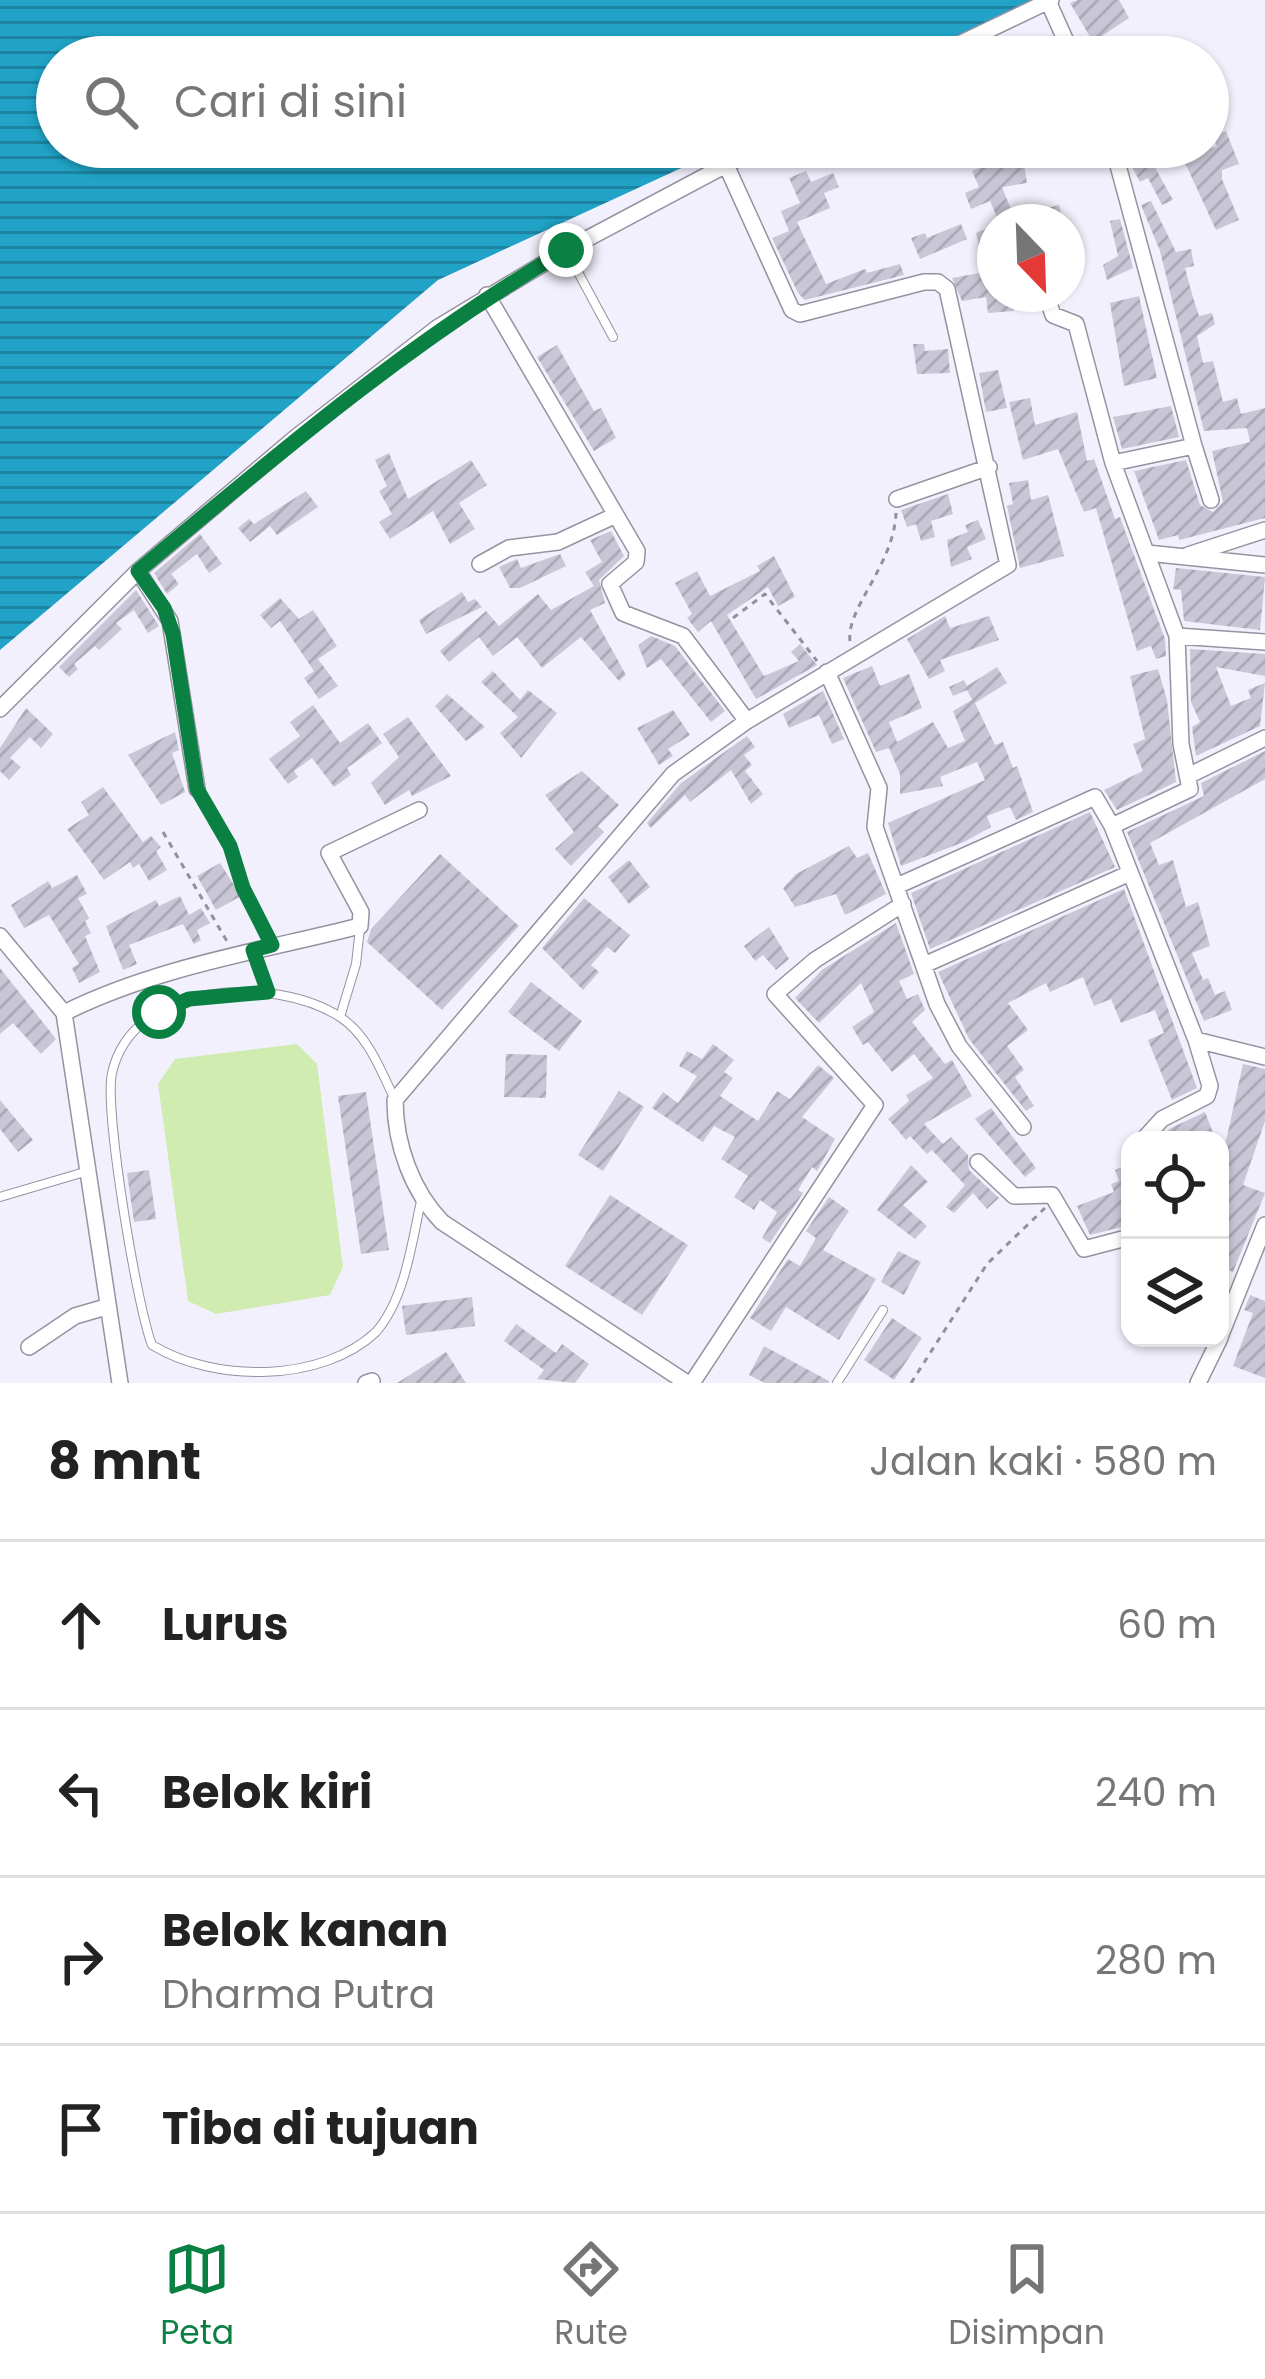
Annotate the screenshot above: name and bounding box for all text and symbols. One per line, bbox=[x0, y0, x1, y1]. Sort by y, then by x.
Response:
search box bbox=[36, 36, 1229, 168]
icon: search bbox=[78, 69, 144, 135]
text: Cari di sini bbox=[174, 70, 407, 133]
north arrow bbox=[977, 204, 1085, 312]
route end bbox=[539, 223, 593, 277]
route start bbox=[132, 985, 186, 1039]
map controls bbox=[1121, 1131, 1229, 1347]
button: locate bbox=[1121, 1131, 1229, 1239]
button: layers bbox=[1121, 1239, 1229, 1347]
text: 8 mnt bbox=[48, 1425, 201, 1497]
text: Jalan kaki · 580 m bbox=[869, 1434, 1217, 1489]
icon: ahead bbox=[48, 1592, 114, 1658]
text: Lurus bbox=[162, 1593, 289, 1656]
text: 60 m bbox=[1117, 1597, 1217, 1652]
icon: left bbox=[48, 1760, 114, 1826]
text: Belok kiri bbox=[162, 1761, 372, 1824]
text: 240 m bbox=[1095, 1765, 1217, 1820]
text: Belok kanan bbox=[162, 1899, 448, 1962]
icon: right bbox=[48, 1928, 114, 1994]
text: 280 m bbox=[1095, 1933, 1217, 1988]
text: Dharma Putra bbox=[162, 1967, 435, 2022]
icon: arrive bbox=[48, 2096, 114, 2162]
text: Tiba di tujuan bbox=[162, 2097, 479, 2160]
tab: Peta bbox=[160, 2236, 234, 2358]
tab: Rute bbox=[554, 2236, 628, 2358]
tab: Disimpan bbox=[948, 2236, 1105, 2358]

